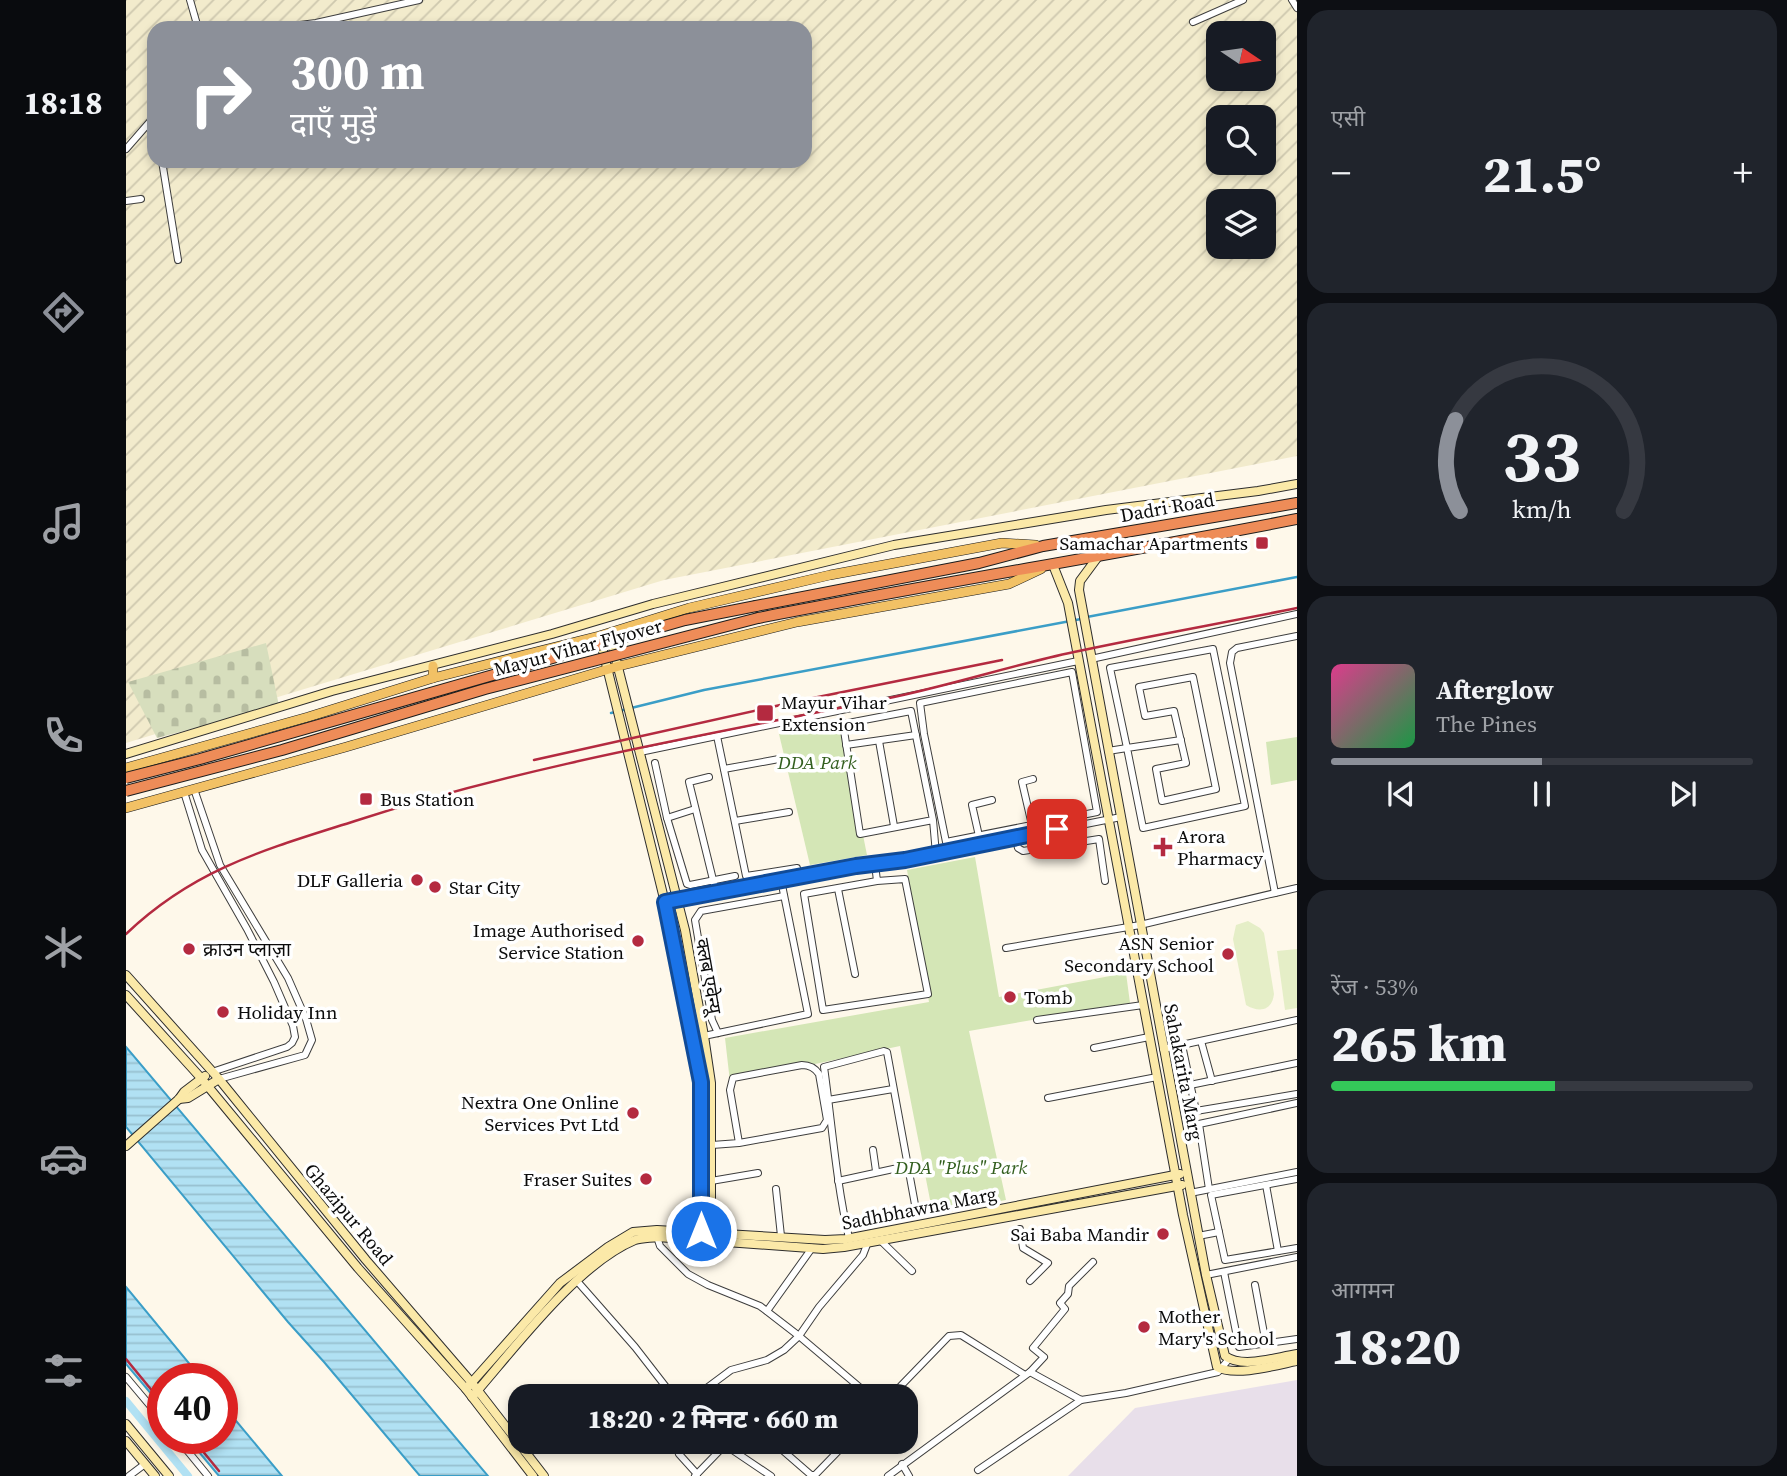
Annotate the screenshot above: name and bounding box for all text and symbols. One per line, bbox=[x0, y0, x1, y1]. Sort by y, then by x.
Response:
north arrow bbox=[1206, 21, 1276, 91]
map controls bbox=[1206, 21, 1276, 259]
text: 300 m bbox=[290, 38, 425, 105]
icon: right bbox=[175, 49, 266, 140]
text: 18:18 bbox=[24, 81, 102, 125]
text: दाएँ मुड़ें bbox=[290, 102, 377, 146]
text: एसी bbox=[1331, 102, 1365, 134]
button: search bbox=[1206, 105, 1276, 175]
text: 21.5° bbox=[1483, 138, 1601, 209]
text: − bbox=[1331, 147, 1351, 199]
text: + bbox=[1733, 147, 1753, 199]
button: layers bbox=[1206, 189, 1276, 259]
icon: directions bbox=[39, 288, 88, 337]
text: 33 bbox=[1503, 406, 1581, 505]
street label: Dadri Road bbox=[1118, 486, 1216, 528]
text: km/h bbox=[1512, 492, 1572, 526]
icon: music bbox=[39, 499, 88, 548]
place label: Samachar Apartments bbox=[1059, 530, 1248, 556]
marker: Samachar Apartments bbox=[1254, 535, 1270, 551]
street label: Mayur Vihar Flyover bbox=[491, 612, 665, 682]
text: Afterglow bbox=[1436, 672, 1554, 708]
place label: Mayur Vihar Extension bbox=[781, 689, 887, 737]
marker: Mayur Vihar Extension bbox=[755, 703, 775, 723]
text: The Pines bbox=[1436, 708, 1537, 740]
icon: phone bbox=[39, 711, 88, 760]
park label: DDA Park bbox=[777, 749, 856, 775]
icon: previous bbox=[1382, 775, 1420, 813]
icon: pause bbox=[1523, 775, 1561, 813]
icon: next bbox=[1664, 775, 1702, 813]
place label: Bus Station bbox=[380, 786, 475, 812]
marker: Bus Station bbox=[358, 791, 374, 807]
pin bbox=[1027, 799, 1087, 859]
icon: arrive bbox=[1038, 810, 1076, 848]
place label: Arora Pharmacy bbox=[1177, 823, 1263, 871]
marker: Arora Pharmacy bbox=[1155, 839, 1171, 855]
place label: DLF Galleria bbox=[297, 867, 403, 893]
marker: DLF Galleria bbox=[409, 872, 425, 888]
place label: Star City bbox=[449, 874, 521, 900]
marker: Star City bbox=[427, 879, 443, 895]
place label: Image Authorised Service Station bbox=[473, 917, 624, 965]
icon: climate bbox=[39, 923, 88, 972]
place label: ASN Senior Secondary School bbox=[1064, 930, 1214, 978]
marker: Image Authorised Service Station bbox=[630, 933, 646, 949]
place label: क्राउन प्लाज़ा bbox=[203, 936, 292, 962]
street label: क्लब एवेन्यू bbox=[690, 936, 729, 1019]
marker: क्राउन प्लाज़ा bbox=[181, 941, 197, 957]
marker: ASN Senior Secondary School bbox=[1220, 946, 1236, 962]
text: रेंज · 53% bbox=[1331, 971, 1418, 1003]
place label: Tomb bbox=[1024, 984, 1073, 1010]
marker: Tomb bbox=[1002, 989, 1018, 1005]
place label: Holiday Inn bbox=[237, 999, 337, 1025]
street label: Sahakarita Marg bbox=[1158, 1002, 1210, 1143]
marker: Holiday Inn bbox=[215, 1004, 231, 1020]
text: 265 km bbox=[1331, 1007, 1507, 1078]
place label: Nextra One Online Services Pvt Ltd bbox=[461, 1089, 619, 1137]
marker: Nextra One Online Services Pvt Ltd bbox=[625, 1105, 641, 1121]
icon: car bbox=[39, 1134, 88, 1183]
park label: DDA "Plus" Park bbox=[894, 1154, 1027, 1180]
street label: Ghazipur Road bbox=[299, 1158, 399, 1271]
place label: Fraser Suites bbox=[523, 1166, 632, 1192]
marker: Fraser Suites bbox=[638, 1171, 654, 1187]
street label: Sadhbhawna Marg bbox=[839, 1180, 999, 1236]
position arrow bbox=[664, 1194, 738, 1268]
place label: Sai Baba Mandir bbox=[1011, 1221, 1149, 1247]
marker: Sai Baba Mandir bbox=[1155, 1226, 1171, 1242]
text: आगमन bbox=[1331, 1274, 1394, 1306]
place label: Mother Mary's School bbox=[1158, 1303, 1275, 1351]
text: 18:20 bbox=[1331, 1310, 1461, 1381]
marker: Mother Mary's School bbox=[1136, 1319, 1152, 1335]
icon: filters bbox=[39, 1346, 88, 1395]
speed limit sign: 40 bbox=[147, 1363, 238, 1454]
text: 18:20 · 2 मिनट · 660 m bbox=[588, 1401, 838, 1437]

